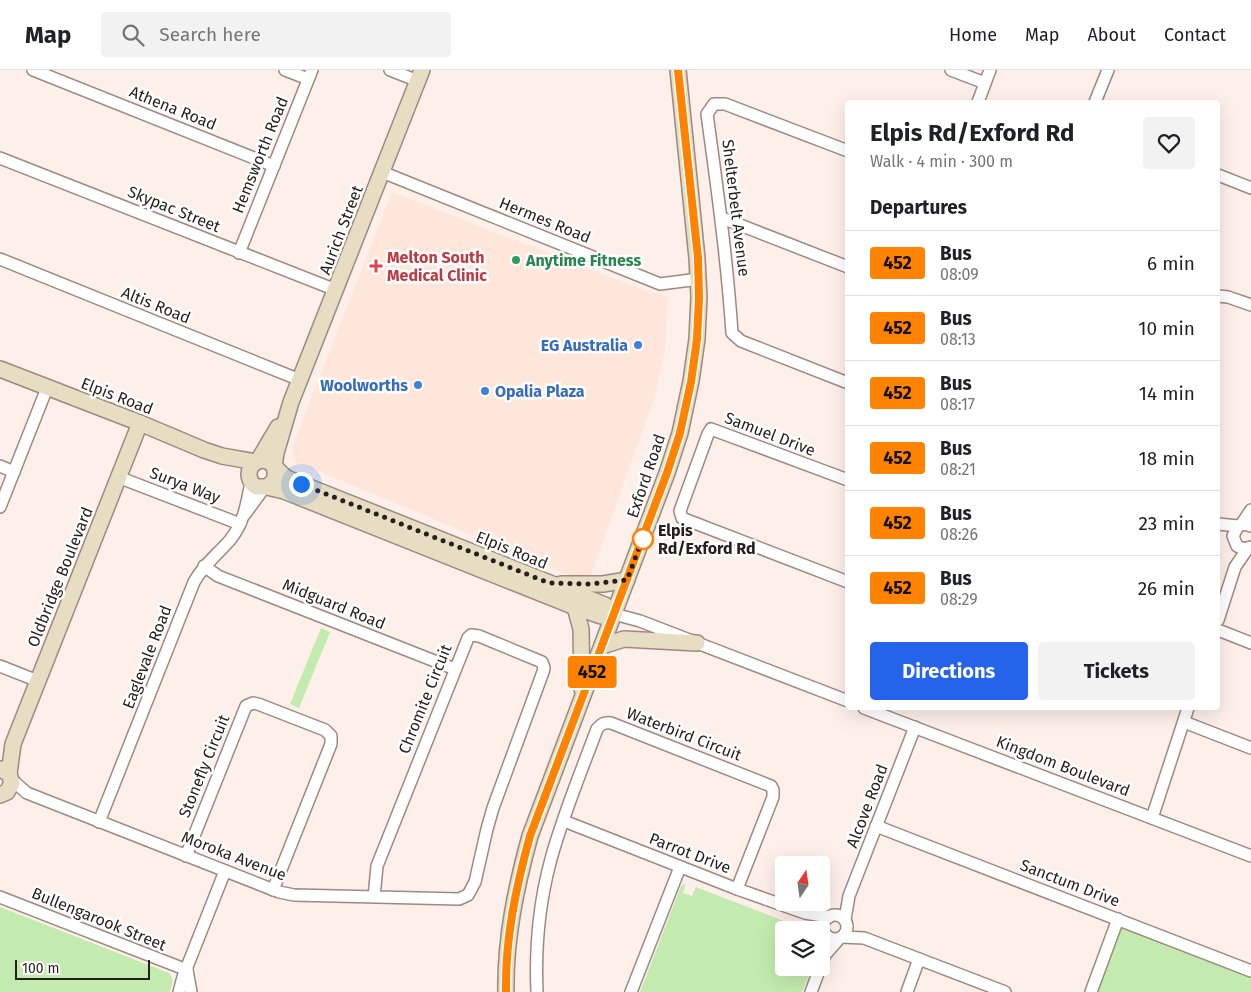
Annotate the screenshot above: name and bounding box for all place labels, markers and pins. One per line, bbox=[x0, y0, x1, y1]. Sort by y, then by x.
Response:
place label: Melton South Medical Clinic bbox=[387, 248, 487, 285]
place label: Anytime Fitness bbox=[525, 251, 641, 270]
marker: Anytime Fitness bbox=[510, 254, 522, 266]
marker: Melton South Medical Clinic bbox=[369, 259, 383, 273]
place label: EG Australia bbox=[541, 336, 628, 355]
marker: EG Australia bbox=[632, 339, 644, 351]
place label: Woolworths bbox=[320, 376, 408, 395]
marker: Woolworths bbox=[412, 379, 424, 391]
place label: Opalia Plaza bbox=[495, 382, 585, 401]
marker: Opalia Plaza bbox=[479, 385, 491, 397]
place label: Elpis Rd/Exford Rd bbox=[658, 521, 756, 558]
marker: Elpis Rd/Exford Rd bbox=[632, 528, 654, 550]

